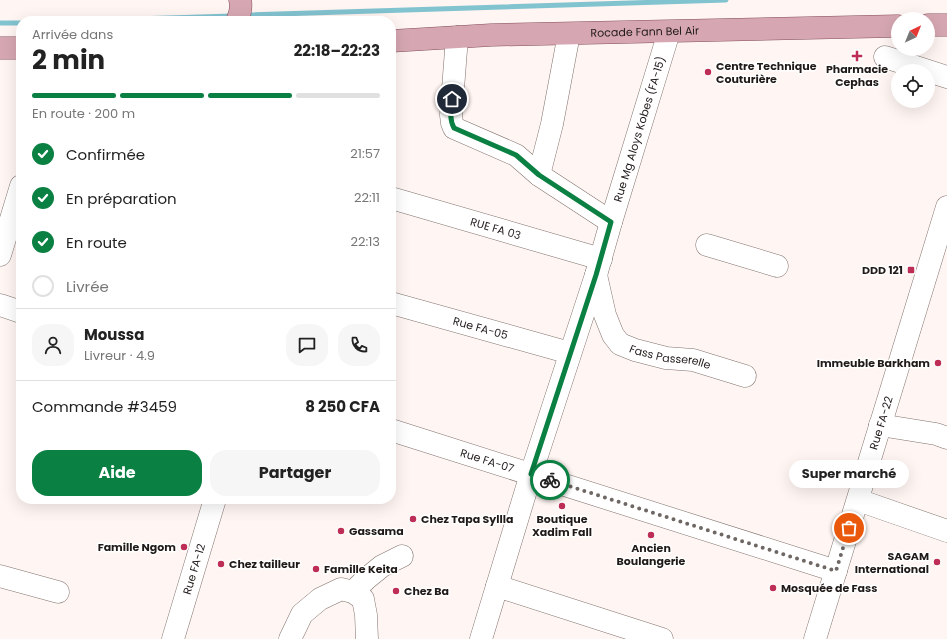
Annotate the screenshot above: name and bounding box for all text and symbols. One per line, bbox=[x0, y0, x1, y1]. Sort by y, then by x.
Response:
north arrow bbox=[891, 12, 935, 56]
map controls bbox=[891, 12, 935, 108]
street label: Rocade Fann Bel Air bbox=[590, 22, 699, 41]
text: Arrivée dans bbox=[32, 25, 113, 44]
text: 22:18–22:23 bbox=[294, 40, 380, 61]
text: 2 min bbox=[32, 42, 105, 78]
marker: Pharmacie Cephas bbox=[852, 51, 862, 61]
street label: Rue Mg Aloys Kobes (FA-15) bbox=[610, 54, 669, 204]
place label: Centre Technique Couturière bbox=[716, 58, 817, 87]
place label: Pharmacie Cephas bbox=[826, 61, 888, 90]
button: locate bbox=[891, 64, 935, 108]
marker: Centre Technique Couturière bbox=[703, 67, 713, 77]
pin bbox=[435, 82, 469, 116]
icon: home bbox=[441, 88, 463, 110]
text: En route · 200 m bbox=[32, 104, 135, 123]
icon: check bbox=[32, 143, 54, 165]
text: Confirmée bbox=[66, 144, 145, 165]
text: 21:57 bbox=[350, 144, 380, 163]
icon: check bbox=[32, 187, 54, 209]
text: En préparation bbox=[66, 188, 177, 209]
text: 22:11 bbox=[354, 188, 380, 207]
street label: RUE FA 03 bbox=[468, 213, 523, 243]
icon: check bbox=[32, 231, 54, 253]
text: En route bbox=[66, 232, 127, 253]
text: 22:13 bbox=[350, 232, 380, 251]
place label: DDD 121 bbox=[862, 262, 903, 278]
marker: DDD 121 bbox=[906, 265, 916, 275]
text: Livrée bbox=[66, 276, 109, 297]
street label: Rue FA-05 bbox=[451, 313, 510, 343]
button: person bbox=[32, 324, 74, 366]
text: Moussa bbox=[84, 324, 144, 345]
button: chat bbox=[286, 324, 328, 366]
button: phone bbox=[338, 324, 380, 366]
street label: Fass Passerelle bbox=[627, 341, 713, 373]
text: Livreur · 4.9 bbox=[84, 346, 155, 365]
place label: Immeuble Barkham bbox=[817, 355, 930, 371]
marker: Immeuble Barkham bbox=[933, 358, 943, 368]
street label: Rue FA-22 bbox=[865, 394, 897, 452]
text: Commande #3459 bbox=[32, 396, 177, 417]
text: 8 250 CFA bbox=[305, 396, 380, 417]
street label: Rue FA-07 bbox=[458, 445, 516, 477]
button: Aide bbox=[32, 450, 202, 496]
button: Partager bbox=[210, 450, 380, 496]
courier bbox=[530, 460, 570, 500]
callout: Super marché bbox=[789, 460, 909, 488]
text: Super marché bbox=[802, 464, 896, 483]
icon: bike bbox=[539, 469, 561, 491]
marker: Boutique Xadim Fall bbox=[557, 501, 567, 511]
place label: Chez Tapa Syllla bbox=[421, 511, 514, 527]
place label: Boutique Xadim Fall bbox=[532, 511, 592, 540]
pin bbox=[832, 511, 866, 545]
marker: Chez Tapa Syllla bbox=[408, 514, 418, 524]
icon: bag bbox=[838, 517, 860, 539]
place label: Gassama bbox=[349, 523, 404, 539]
marker: Gassama bbox=[336, 526, 346, 536]
marker: Ancien Boulangerie bbox=[646, 530, 656, 540]
place label: Famille Ngom bbox=[98, 539, 176, 555]
place label: Ancien Boulangerie bbox=[617, 540, 686, 569]
street label: Rue FA-12 bbox=[179, 542, 209, 596]
marker: Famille Ngom bbox=[179, 542, 189, 552]
place label: SAGAM International bbox=[855, 548, 929, 577]
place label: Chez tailleur bbox=[229, 556, 300, 572]
marker: SAGAM International bbox=[932, 557, 942, 567]
marker: Chez tailleur bbox=[216, 559, 226, 569]
place label: Famille Keita bbox=[324, 561, 398, 577]
marker: Famille Keita bbox=[311, 564, 321, 574]
place label: Mosquée de Fass bbox=[781, 580, 877, 596]
place label: Chez Ba bbox=[404, 583, 449, 599]
marker: Mosquée de Fass bbox=[768, 583, 778, 593]
marker: Chez Ba bbox=[391, 586, 401, 596]

